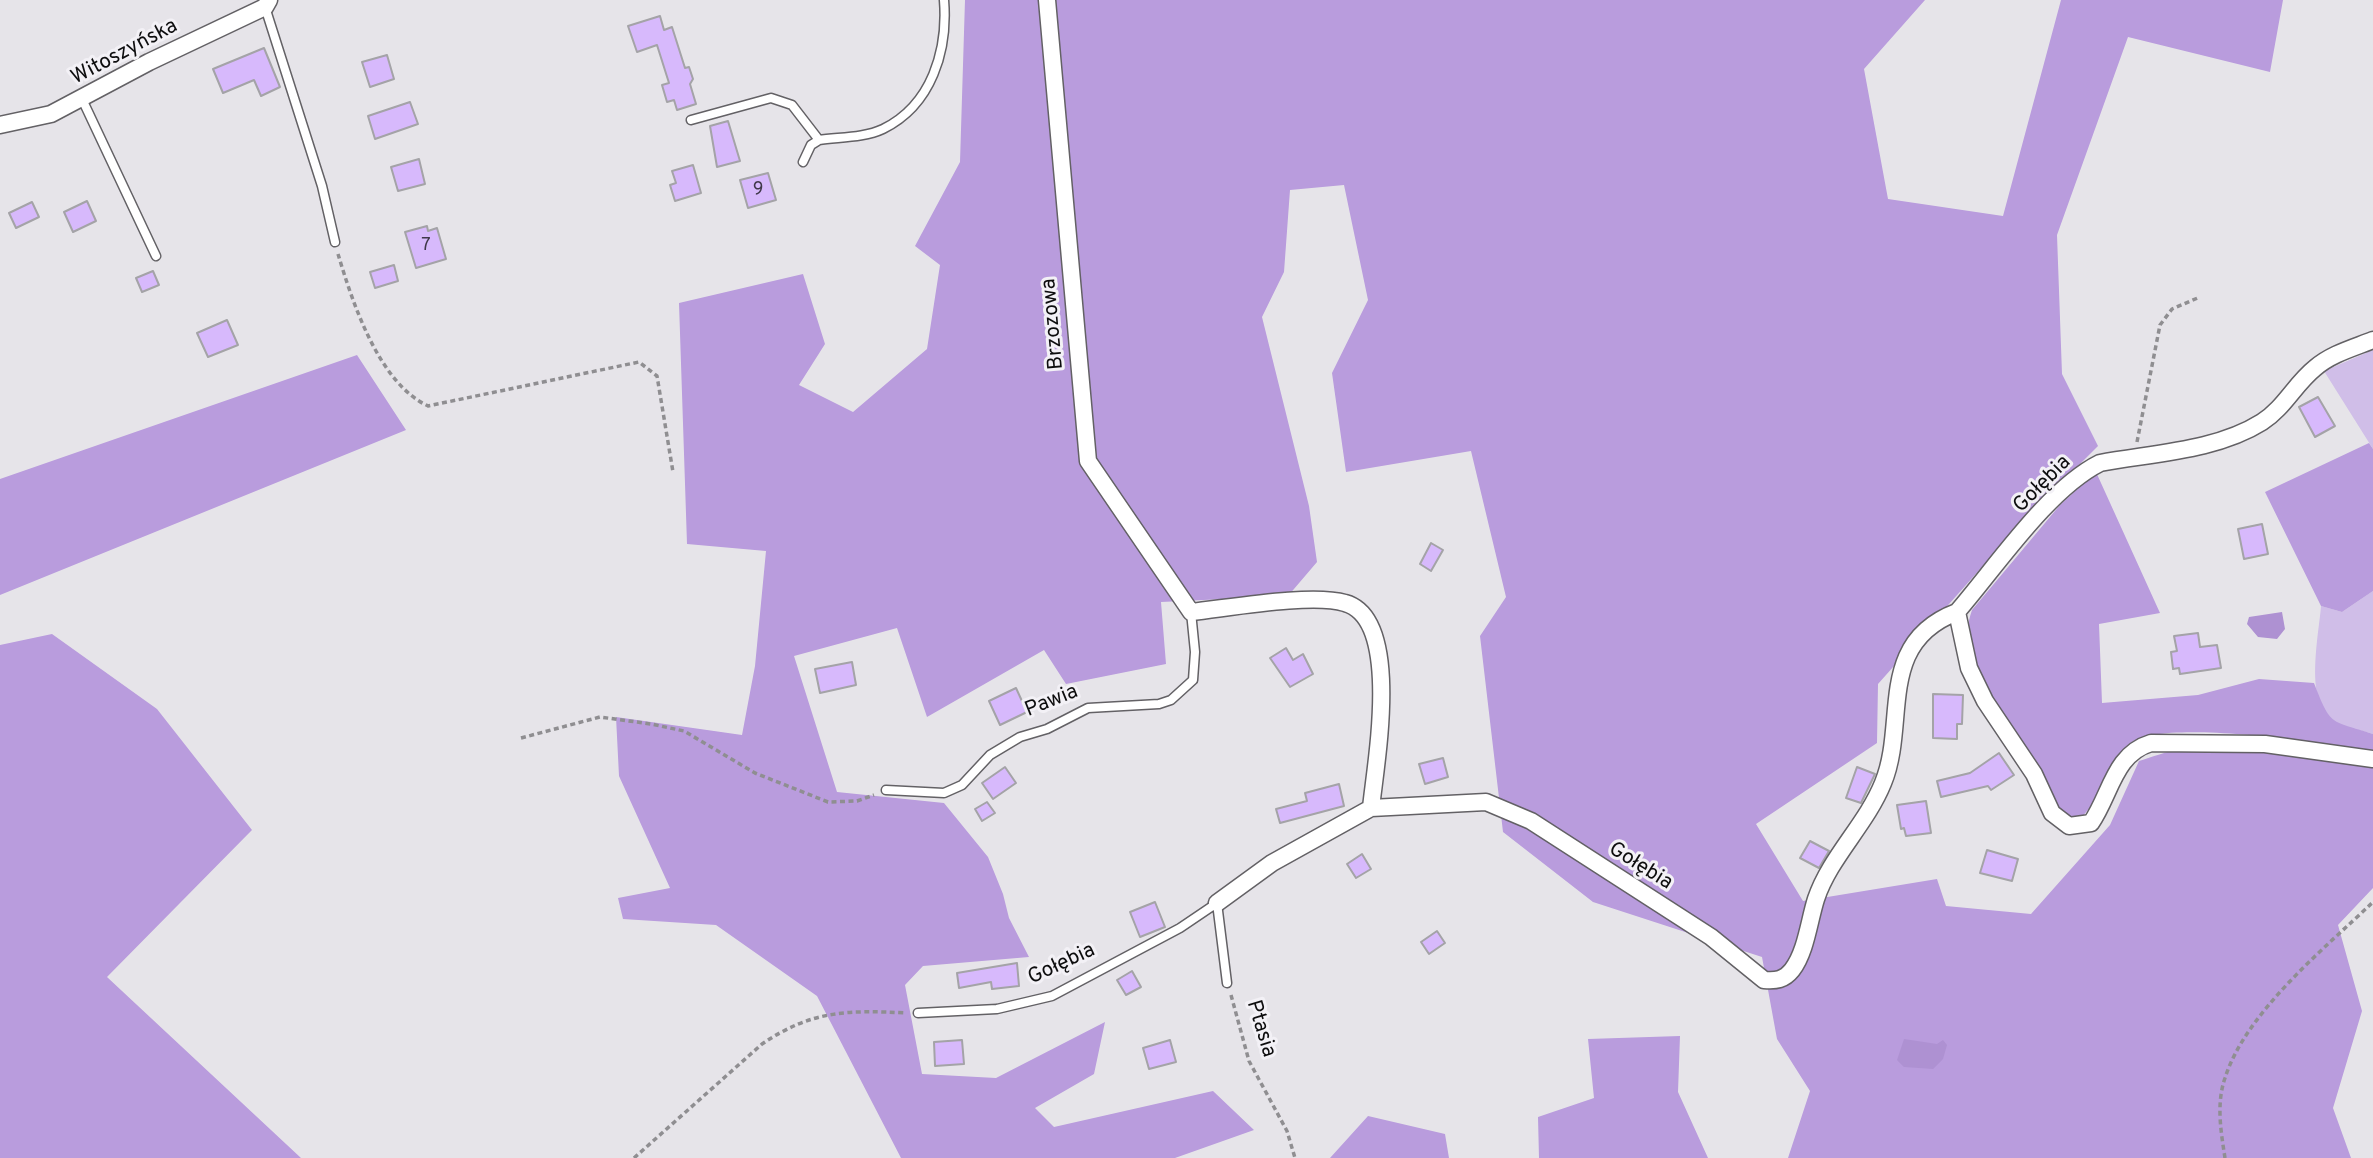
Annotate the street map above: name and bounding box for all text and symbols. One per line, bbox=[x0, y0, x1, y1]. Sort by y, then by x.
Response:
street label: Witoszyńska bbox=[68, 14, 182, 92]
house number: 9 bbox=[753, 179, 763, 201]
house number: 7 bbox=[421, 235, 431, 257]
street label: Brzozowa bbox=[1037, 277, 1071, 371]
street label: Gołębia bbox=[2009, 451, 2077, 519]
street label: Pawia bbox=[1022, 680, 1082, 724]
street label: Gołębia bbox=[1603, 837, 1677, 897]
street label: Gołębia bbox=[1024, 939, 1100, 991]
street label: Ptasia bbox=[1239, 997, 1281, 1061]

